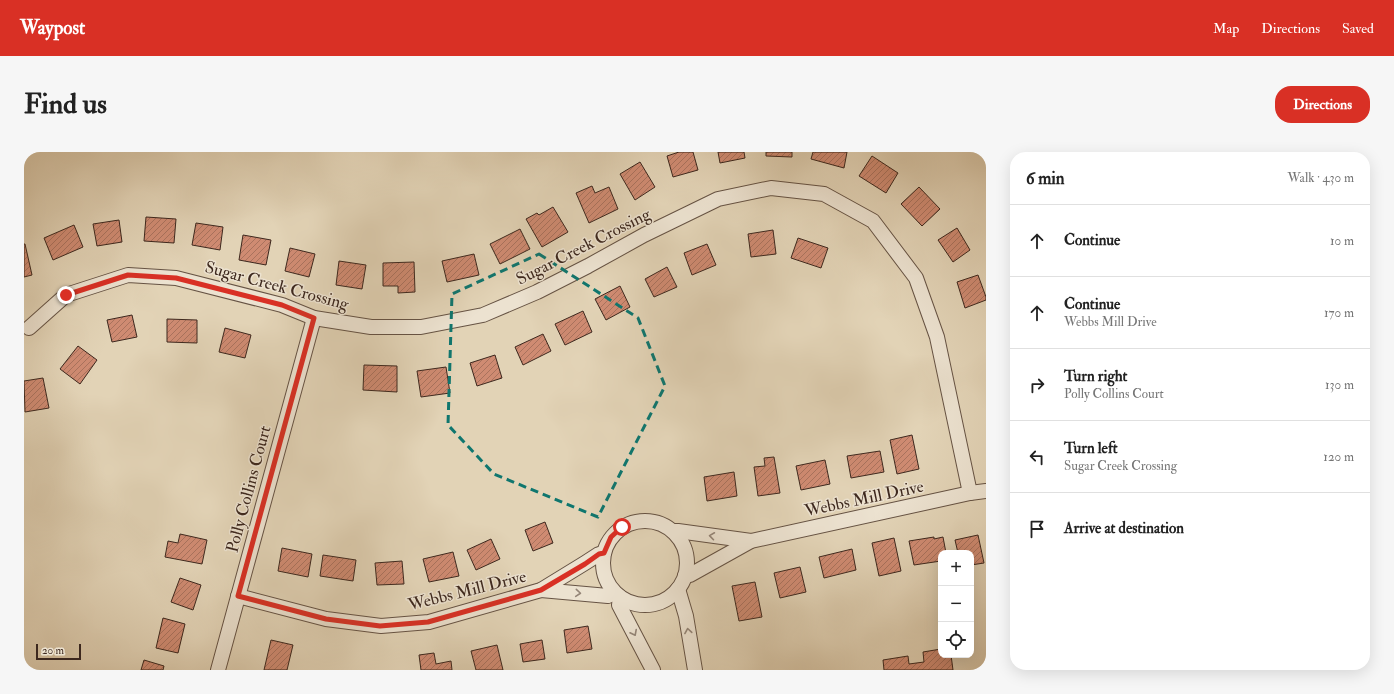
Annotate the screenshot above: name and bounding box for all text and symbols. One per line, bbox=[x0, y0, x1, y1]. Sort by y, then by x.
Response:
text: Waypost bbox=[20, 16, 85, 40]
text: Map bbox=[1213, 20, 1239, 37]
text: Directions bbox=[1261, 20, 1320, 37]
text: Saved bbox=[1342, 20, 1374, 37]
button: Directions bbox=[1275, 86, 1370, 123]
text: Find us bbox=[24, 87, 107, 122]
text: 6 min bbox=[1026, 168, 1065, 189]
text: Walk · 430 m bbox=[1288, 170, 1354, 186]
street label: Sugar Creek Crossing bbox=[513, 203, 654, 289]
icon: ahead bbox=[1026, 230, 1048, 252]
text: Continue bbox=[1064, 231, 1120, 250]
text: 10 m bbox=[1330, 233, 1354, 249]
street label: Sugar Creek Crossing bbox=[203, 256, 352, 315]
route end bbox=[57, 286, 75, 304]
text: Continue bbox=[1064, 295, 1120, 314]
icon: ahead bbox=[1026, 302, 1048, 324]
text: 170 m bbox=[1324, 305, 1354, 321]
text: Webbs Mill Drive bbox=[1064, 314, 1157, 330]
text: Turn right bbox=[1064, 367, 1127, 386]
icon: right bbox=[1026, 374, 1048, 396]
text: 130 m bbox=[1325, 377, 1354, 393]
text: Polly Collins Court bbox=[1064, 386, 1164, 402]
street label: Polly Collins Court bbox=[221, 423, 277, 555]
text: Turn left bbox=[1064, 439, 1118, 458]
icon: left bbox=[1026, 446, 1048, 468]
text: 120 m bbox=[1323, 449, 1354, 465]
text: Sugar Creek Crossing bbox=[1064, 458, 1177, 474]
street label: Webbs Mill Drive bbox=[802, 476, 926, 522]
route start bbox=[613, 518, 631, 536]
icon: arrive bbox=[1026, 518, 1048, 540]
text: Arrive at destination bbox=[1064, 519, 1184, 538]
one-way arrow bbox=[709, 532, 715, 541]
map controls bbox=[938, 550, 974, 658]
button: + bbox=[938, 550, 974, 586]
street label: Webbs Mill Drive bbox=[405, 566, 528, 616]
button: − bbox=[938, 586, 974, 622]
one-way arrow bbox=[575, 589, 581, 598]
button: locate bbox=[938, 622, 974, 658]
one-way arrow bbox=[629, 628, 636, 636]
one-way arrow bbox=[685, 628, 693, 635]
scale bar bbox=[36, 642, 81, 661]
text: 20 m bbox=[42, 644, 64, 657]

